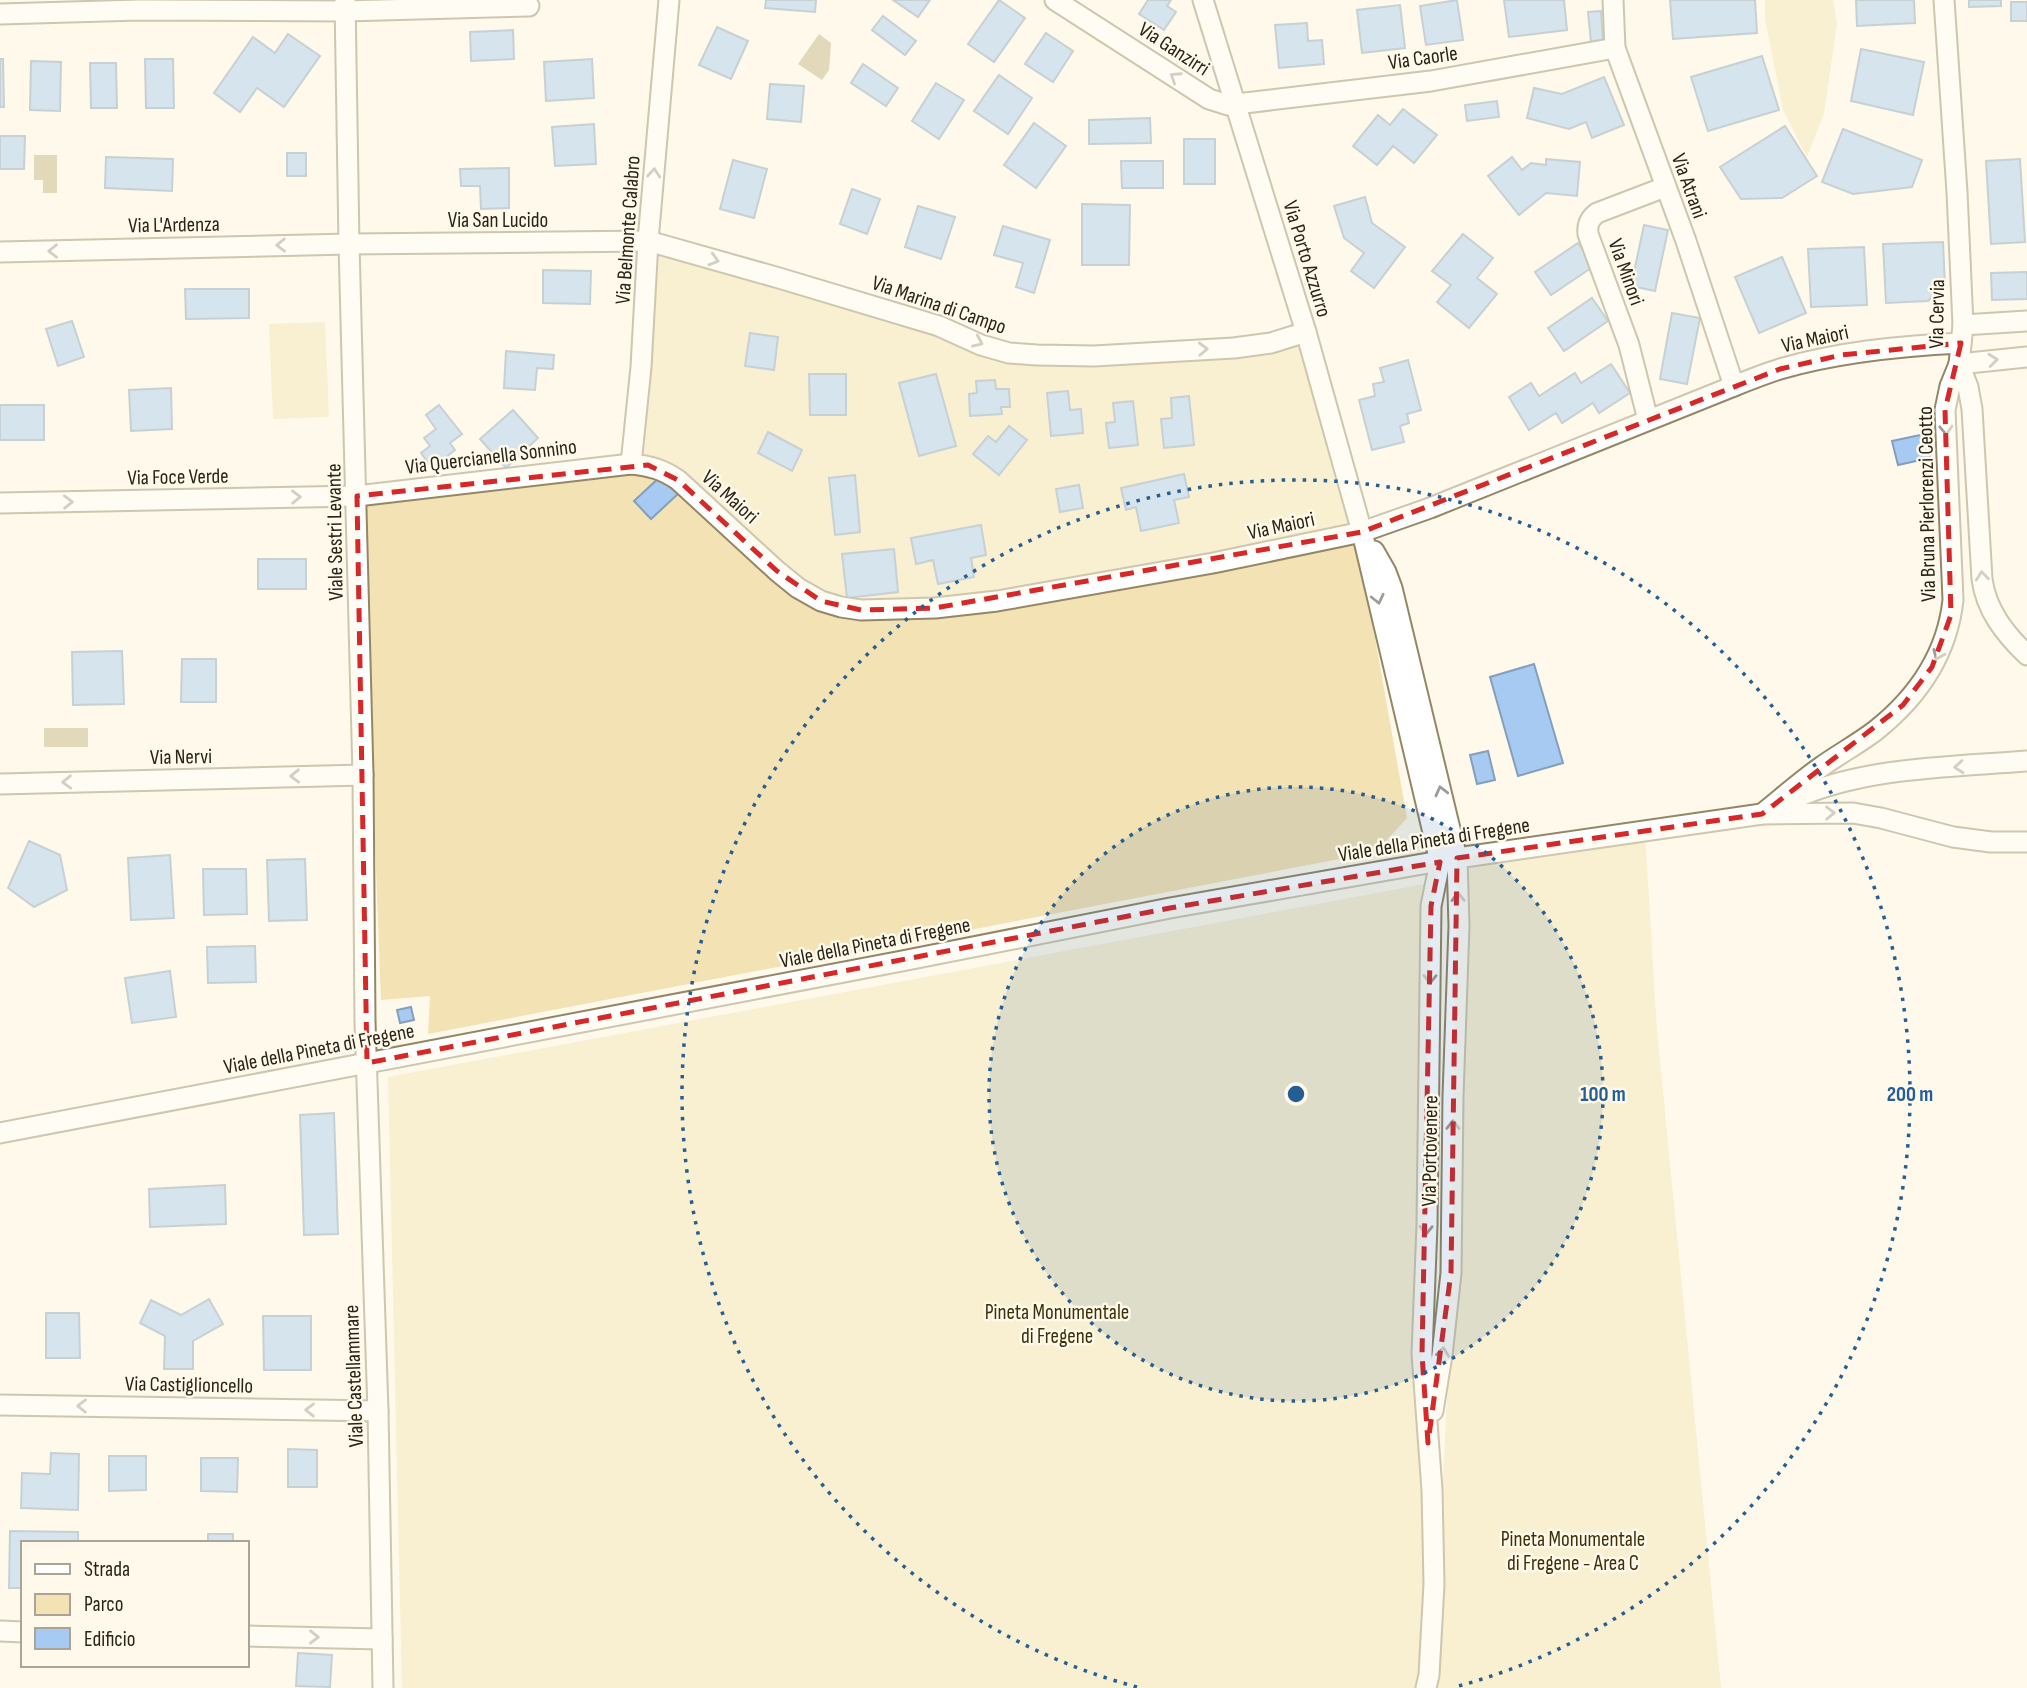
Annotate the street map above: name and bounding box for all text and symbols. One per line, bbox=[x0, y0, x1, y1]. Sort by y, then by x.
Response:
street label: Via Ganzirri bbox=[1134, 17, 1214, 81]
street label: Via Caorle bbox=[1387, 41, 1459, 75]
one-way arrow bbox=[1169, 72, 1182, 85]
street label: Via Atrani bbox=[1666, 150, 1712, 222]
street label: Via Belmonte Calabro bbox=[610, 155, 646, 305]
one-way arrow bbox=[646, 168, 661, 179]
street label: Via Porto Azzurro bbox=[1277, 198, 1337, 320]
street label: Via San Lucido bbox=[448, 208, 548, 233]
street label: Via L'Ardenza bbox=[128, 212, 220, 238]
street label: Via Minori bbox=[1602, 235, 1650, 309]
one-way arrow bbox=[275, 238, 286, 253]
one-way arrow bbox=[47, 243, 58, 258]
one-way arrow bbox=[708, 251, 720, 266]
street label: Via Marina di Campo bbox=[869, 270, 1009, 340]
street label: Via Cervia bbox=[1924, 279, 1950, 349]
street label: Via Maiori bbox=[1779, 320, 1851, 358]
one-way arrow bbox=[971, 334, 983, 348]
one-way arrow bbox=[1198, 342, 1209, 357]
one-way arrow bbox=[1988, 353, 1999, 368]
street label: Via Bruna Pierlorenzi Ceotto bbox=[1913, 406, 1941, 602]
one-way arrow bbox=[1939, 424, 1954, 435]
street label: Via Quercianella Sonnino bbox=[404, 434, 578, 480]
street label: Viale Sestri Levante bbox=[321, 463, 349, 601]
street label: Via Foce Verde bbox=[127, 464, 229, 490]
street label: Via Maiori bbox=[696, 465, 764, 529]
one-way arrow bbox=[290, 490, 301, 505]
one-way arrow bbox=[63, 494, 74, 510]
street label: Via Maiori bbox=[1245, 507, 1317, 545]
one-way arrow bbox=[1975, 570, 1990, 581]
one-way arrow bbox=[1370, 593, 1384, 605]
one-way arrow bbox=[1932, 647, 1946, 660]
street label: Via Nervi bbox=[150, 744, 212, 770]
one-way arrow bbox=[1953, 759, 1964, 774]
one-way arrow bbox=[289, 769, 300, 784]
one-way arrow bbox=[62, 775, 73, 790]
one-way arrow bbox=[1435, 785, 1449, 797]
one-way arrow bbox=[1826, 805, 1836, 821]
street label: Viale della Pineta di Fregene bbox=[1336, 813, 1532, 867]
one-way arrow bbox=[1450, 892, 1466, 902]
street label: Viale della Pineta di Fregene bbox=[778, 912, 972, 974]
one-way arrow bbox=[1423, 973, 1438, 984]
street label: Viale della Pineta di Fregene bbox=[222, 1018, 416, 1080]
centre of rings bbox=[1284, 1082, 1308, 1106]
text: 100 m bbox=[1580, 1082, 1626, 1107]
text: 200 m bbox=[1887, 1082, 1933, 1107]
street label: Via Portovenere bbox=[1417, 1095, 1443, 1207]
one-way arrow bbox=[1445, 1119, 1461, 1130]
one-way arrow bbox=[1419, 1225, 1434, 1236]
park label: Pineta Monumentale di Fregene bbox=[985, 1300, 1129, 1349]
street label: Viale Castellammare bbox=[339, 1304, 369, 1448]
one-way arrow bbox=[1435, 1346, 1450, 1358]
street label: Via Castiglioncello bbox=[125, 1371, 253, 1399]
one-way arrow bbox=[77, 1398, 87, 1414]
one-way arrow bbox=[304, 1402, 315, 1418]
park label: Pineta Monumentale di Fregene - Area C bbox=[1501, 1527, 1645, 1576]
legend bbox=[21, 1541, 248, 1667]
text: Strada bbox=[84, 1557, 130, 1582]
text: Parco bbox=[84, 1592, 123, 1617]
text: Edificio bbox=[84, 1627, 135, 1652]
one-way arrow bbox=[310, 1629, 320, 1645]

